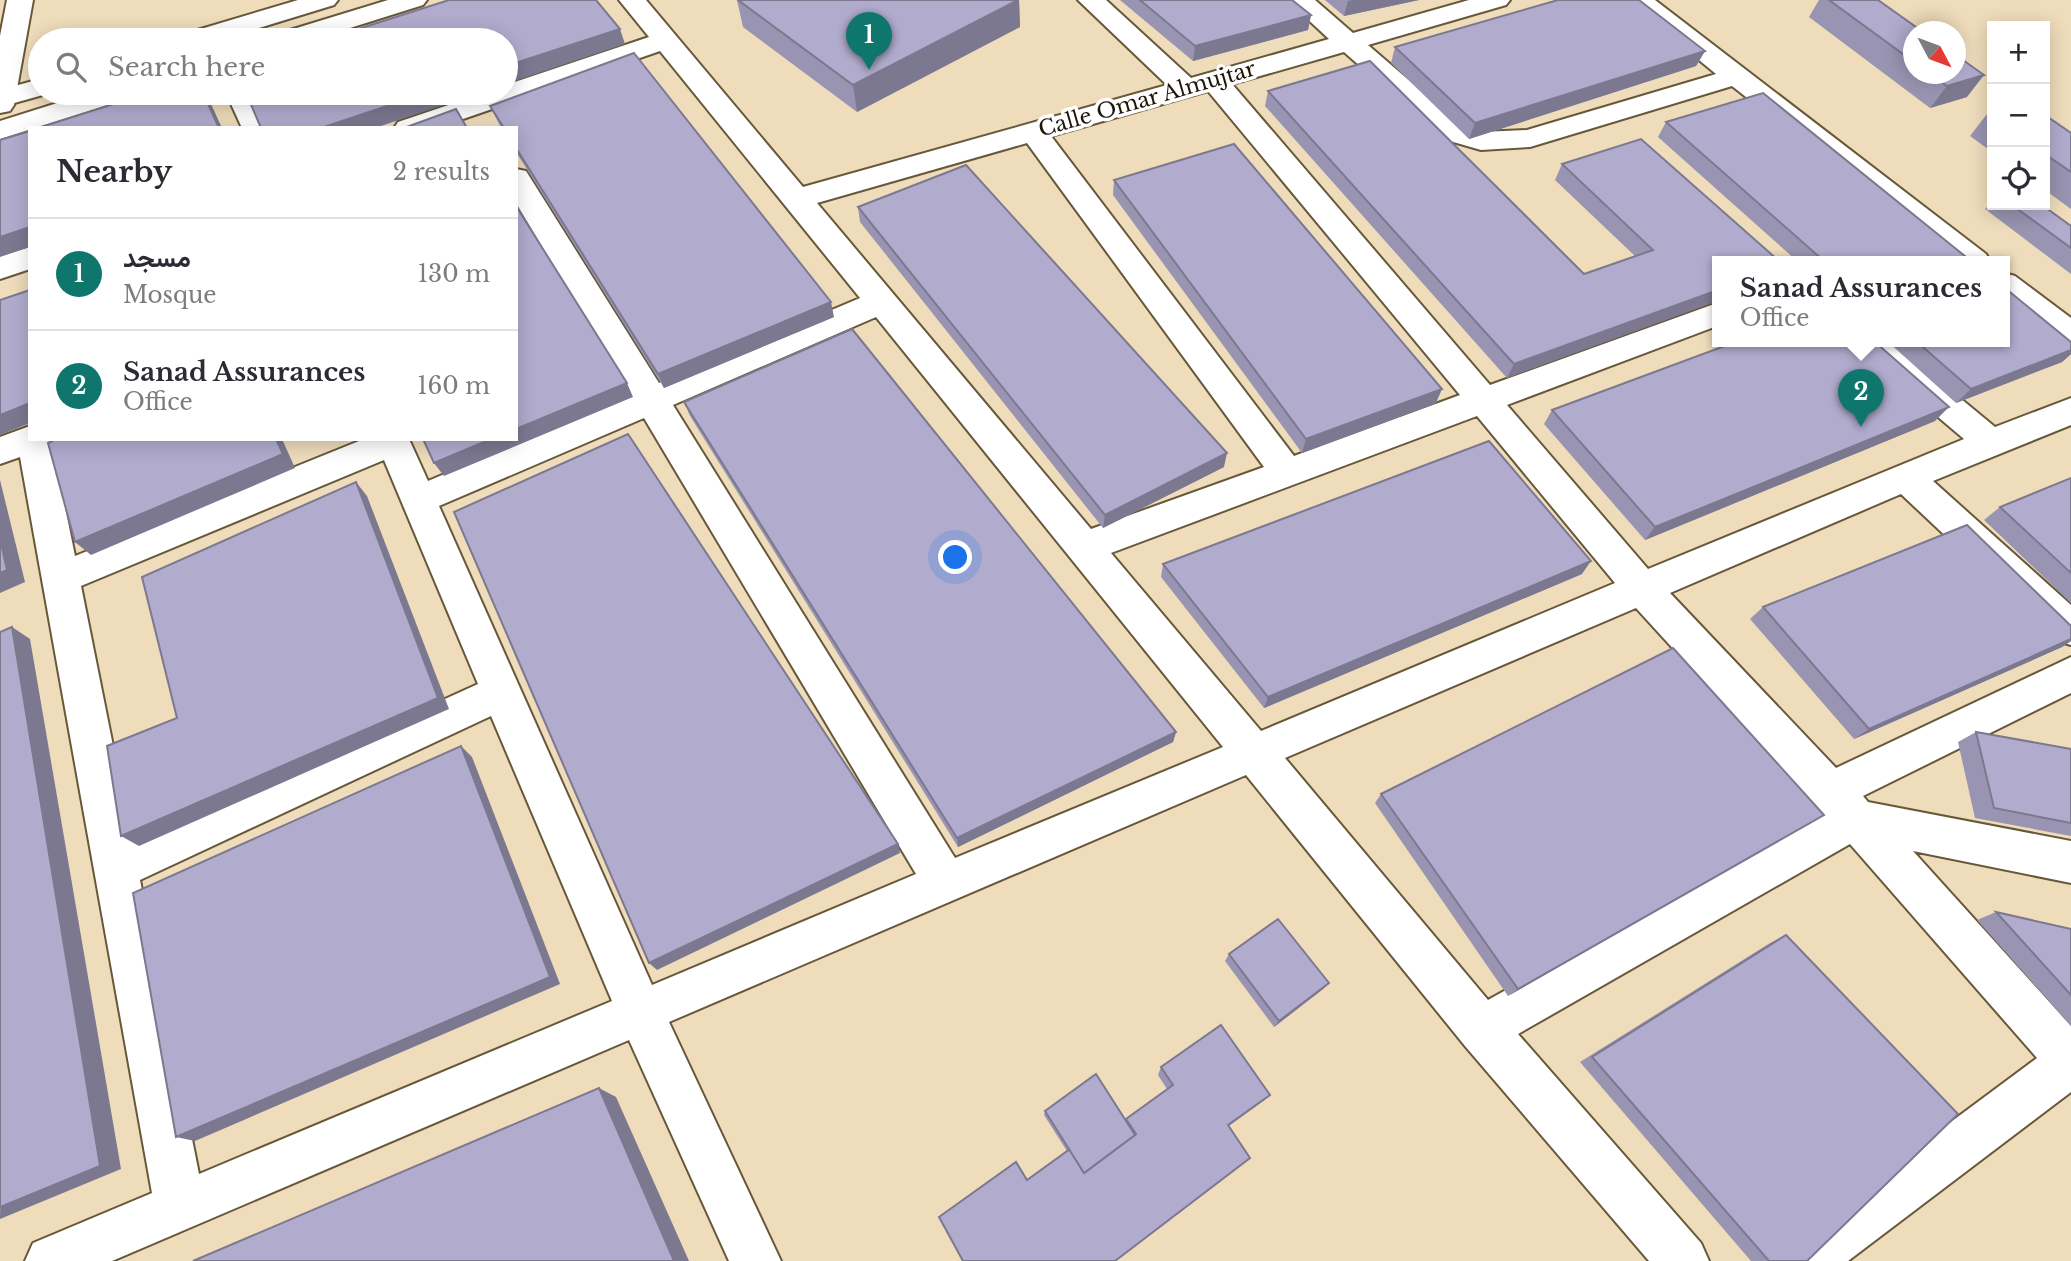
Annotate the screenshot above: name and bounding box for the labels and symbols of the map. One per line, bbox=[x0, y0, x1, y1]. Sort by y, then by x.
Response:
pin: 1 bbox=[846, 12, 892, 70]
north arrow bbox=[1903, 21, 1966, 84]
street label: Calle Omar Almujtar bbox=[1036, 56, 1258, 142]
pin: 2 bbox=[1838, 369, 1884, 427]
your location bbox=[938, 540, 972, 574]

